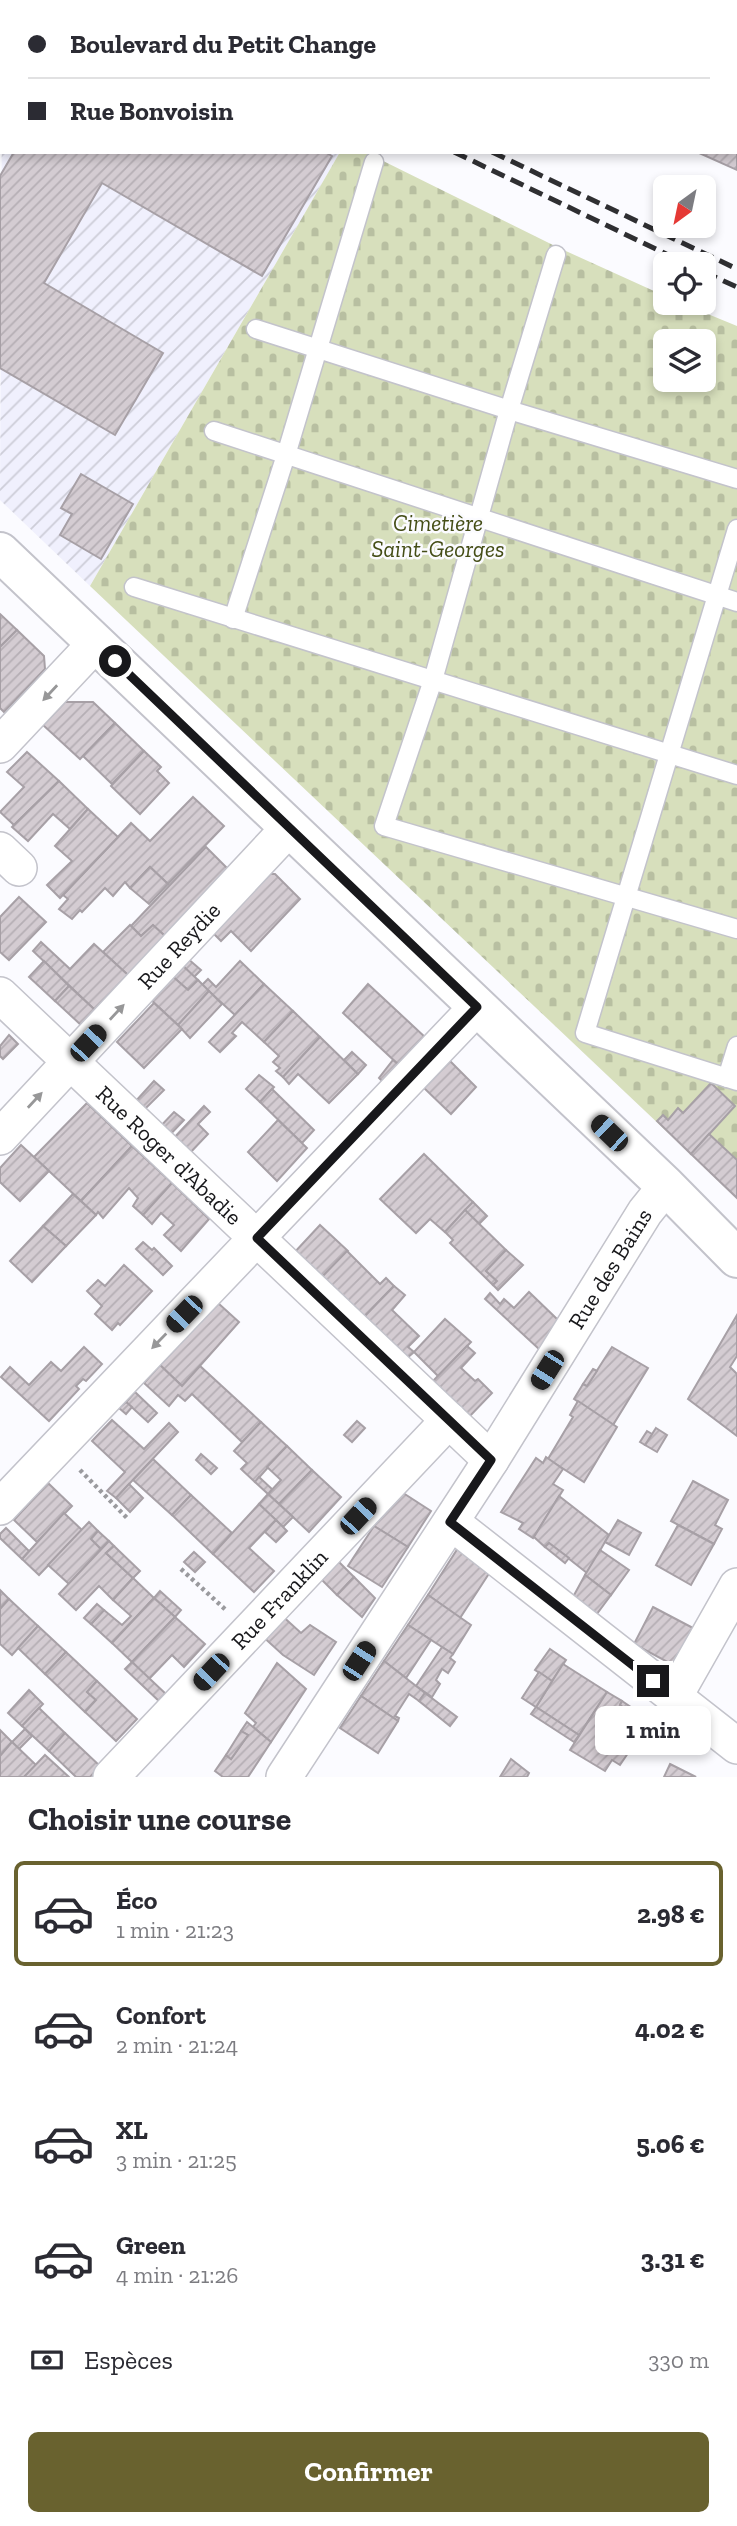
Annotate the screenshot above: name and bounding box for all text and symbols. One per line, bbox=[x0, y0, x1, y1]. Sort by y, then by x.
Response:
text: Boulevard du Petit Change bbox=[70, 28, 376, 60]
text: Rue Bonvoisin bbox=[70, 95, 234, 127]
north arrow bbox=[653, 175, 716, 238]
map controls bbox=[653, 175, 716, 392]
button: locate bbox=[653, 252, 716, 315]
button: layers bbox=[653, 329, 716, 392]
park label: Cimetière Saint-Georges bbox=[371, 509, 505, 563]
route start bbox=[99, 645, 131, 677]
one-way arrow bbox=[41, 684, 58, 701]
street label: Rue Reydie bbox=[132, 896, 226, 995]
one-way arrow bbox=[109, 1004, 125, 1021]
car bbox=[66, 1020, 111, 1066]
street label: Rue Roger d'Abadie bbox=[90, 1080, 248, 1231]
one-way arrow bbox=[27, 1091, 44, 1108]
car bbox=[587, 1111, 632, 1155]
street label: Rue des Bains bbox=[562, 1203, 658, 1334]
car bbox=[162, 1292, 207, 1336]
one-way arrow bbox=[151, 1332, 167, 1349]
car bbox=[527, 1347, 568, 1393]
car bbox=[336, 1493, 381, 1539]
street label: Rue Franklin bbox=[225, 1543, 334, 1655]
car bbox=[339, 1638, 380, 1684]
car bbox=[189, 1649, 234, 1695]
route end bbox=[637, 1665, 669, 1697]
callout: 1 min bbox=[595, 1706, 711, 1754]
text: 1 min bbox=[626, 1716, 680, 1744]
text: Choisir une course bbox=[28, 1800, 291, 1838]
icon: car bbox=[32, 1882, 95, 1945]
text: Éco bbox=[116, 1884, 157, 1916]
text: 2.98 € bbox=[637, 1898, 705, 1930]
text: 1 min · 21:23 bbox=[116, 1916, 234, 1944]
icon: car bbox=[32, 1997, 95, 2060]
text: Confort bbox=[116, 1999, 206, 2031]
text: 4.02 € bbox=[635, 2013, 705, 2045]
text: 2 min · 21:24 bbox=[116, 2031, 238, 2059]
icon: car bbox=[32, 2112, 95, 2175]
text: XL bbox=[116, 2114, 148, 2146]
text: 5.06 € bbox=[636, 2128, 705, 2160]
text: 3 min · 21:25 bbox=[116, 2146, 237, 2174]
icon: car bbox=[32, 2227, 95, 2290]
text: Green bbox=[116, 2229, 186, 2261]
text: 3.31 € bbox=[641, 2243, 705, 2275]
text: 4 min · 21:26 bbox=[116, 2261, 238, 2289]
icon: cash bbox=[28, 2341, 66, 2379]
text: Espèces bbox=[84, 2344, 173, 2376]
text: 330 m bbox=[648, 2346, 709, 2374]
button: Confirmer bbox=[28, 2432, 709, 2512]

